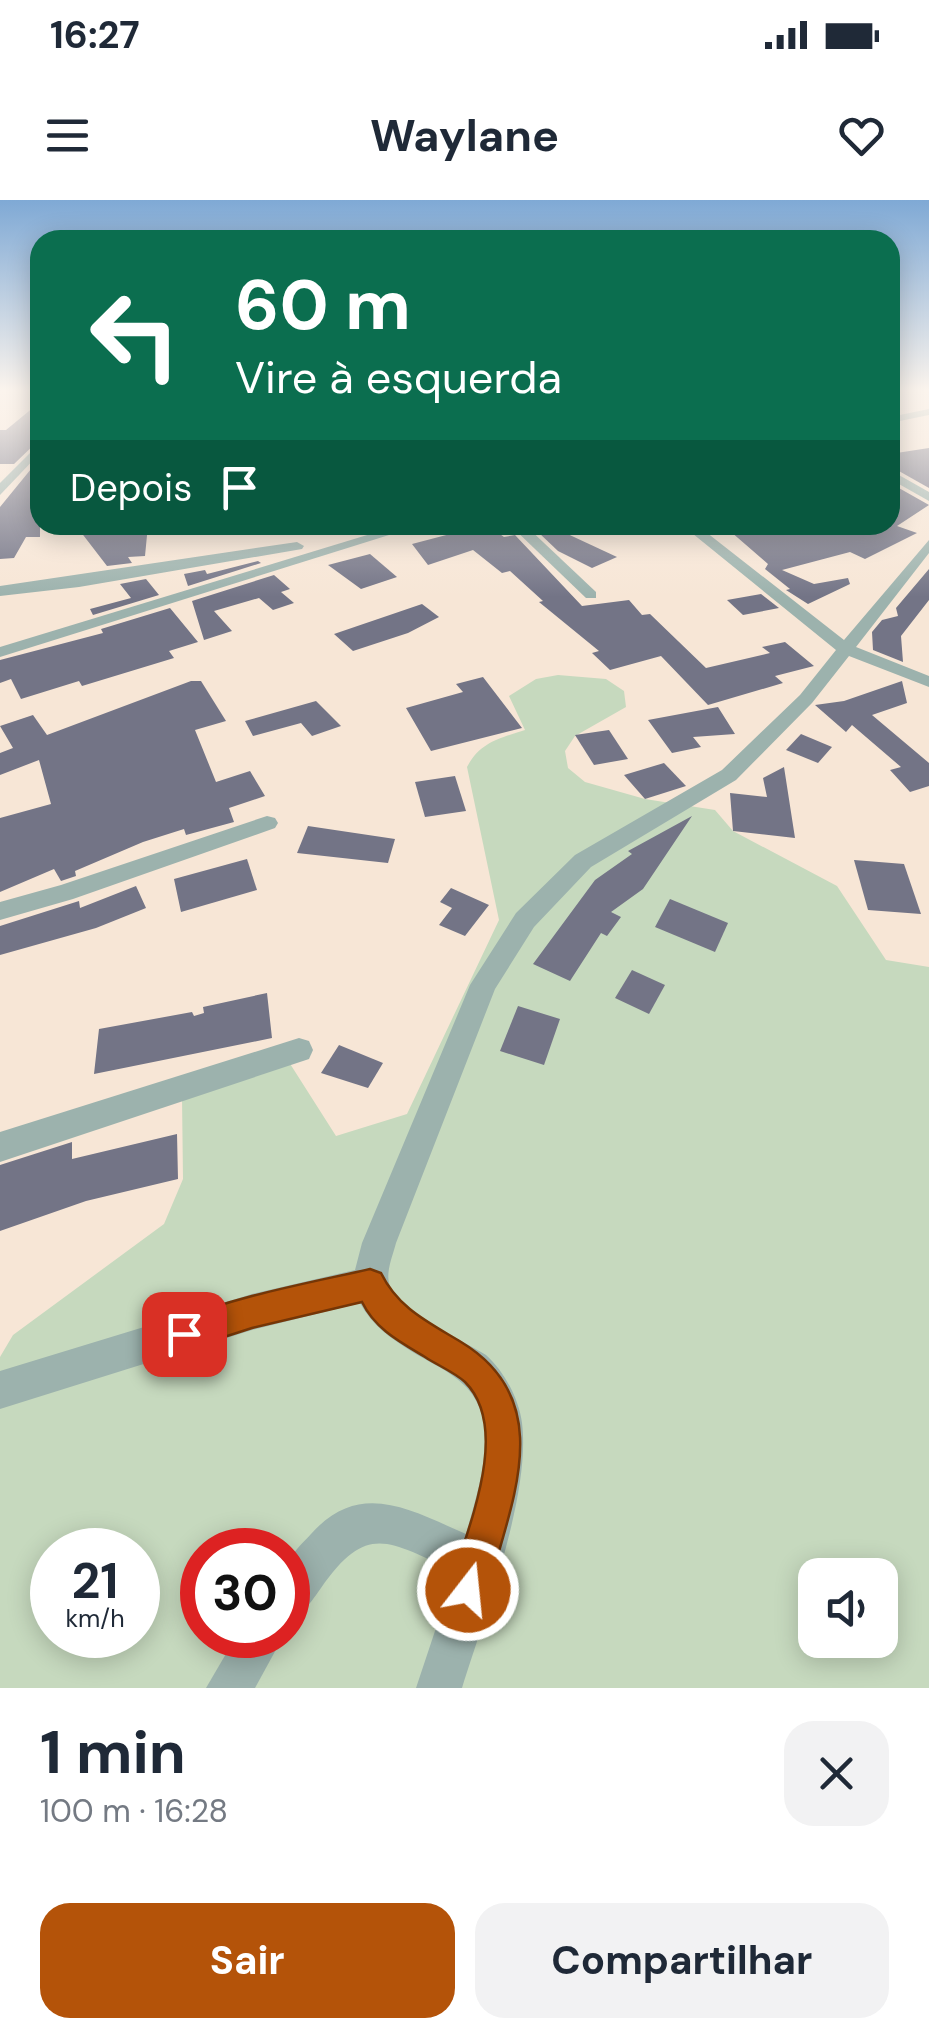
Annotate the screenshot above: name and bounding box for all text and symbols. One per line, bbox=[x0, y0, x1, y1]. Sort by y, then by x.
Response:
text: 16:27 bbox=[50, 10, 140, 60]
text: Waylane bbox=[370, 106, 559, 165]
icon: menu bbox=[40, 108, 95, 163]
icon: heart bbox=[834, 108, 889, 163]
text: 60 m bbox=[235, 260, 411, 351]
icon: left bbox=[70, 270, 200, 400]
text: Vire à esquerda bbox=[235, 348, 562, 407]
icon: arrive bbox=[212, 460, 267, 515]
text: Depois bbox=[70, 463, 192, 513]
pin bbox=[142, 1292, 227, 1377]
icon: arrive bbox=[157, 1307, 212, 1362]
speed limit sign: 30 bbox=[180, 1528, 310, 1658]
position arrow bbox=[416, 1538, 520, 1642]
text: 21 bbox=[71, 1548, 119, 1614]
map controls bbox=[798, 1558, 898, 1658]
button: sound bbox=[798, 1558, 898, 1658]
text: km/h bbox=[65, 1602, 125, 1635]
text: 1 min bbox=[40, 1713, 186, 1792]
button: close bbox=[784, 1721, 889, 1826]
text: 100 m · 16:28 bbox=[40, 1790, 228, 1832]
button: Sair bbox=[40, 1903, 455, 2018]
button: Compartilhar bbox=[475, 1903, 889, 2018]

